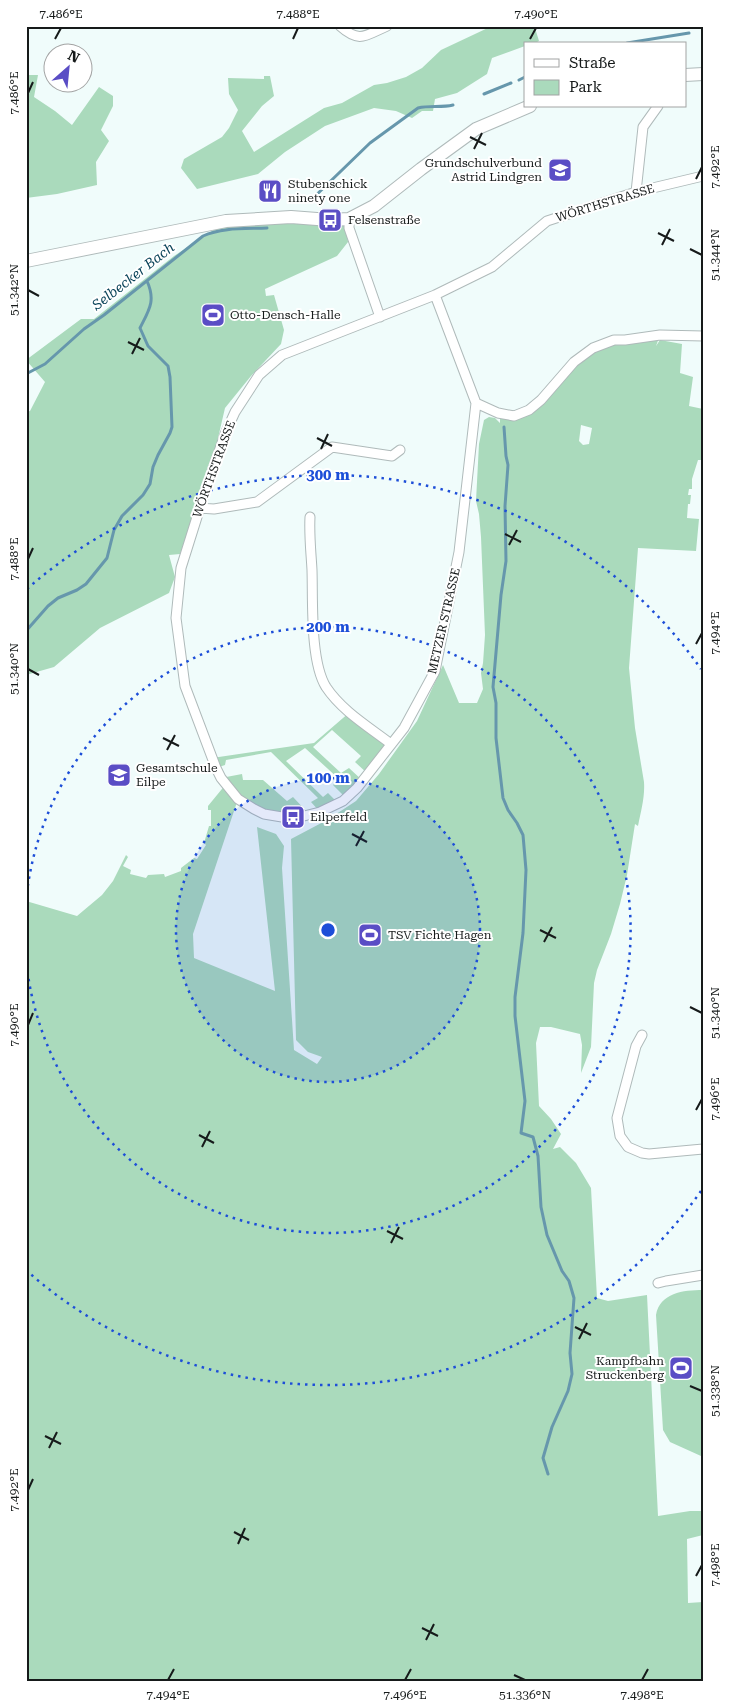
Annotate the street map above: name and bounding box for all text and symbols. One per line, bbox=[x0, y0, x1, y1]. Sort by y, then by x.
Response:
text: 7.486°E bbox=[39, 7, 83, 21]
text: 7.488°E bbox=[276, 7, 320, 21]
text: 7.490°E bbox=[514, 7, 558, 21]
north arrow bbox=[42, 42, 92, 92]
legend bbox=[524, 42, 686, 108]
text: N bbox=[65, 47, 83, 66]
text: Straße bbox=[569, 54, 616, 72]
text: 7.486°E bbox=[7, 71, 21, 115]
text: Park bbox=[569, 78, 603, 96]
text: 7.492°E bbox=[708, 145, 722, 189]
place label: Grundschulverbund Astrid Lindgren bbox=[425, 156, 542, 184]
school or university icon: Grundschulverbund Astrid Lindgren bbox=[547, 157, 573, 183]
place label: Stubenschick ninety one bbox=[288, 177, 368, 205]
restaurant icon: Stubenschick ninety one bbox=[257, 178, 283, 204]
street label: WÖRTHSTRASSE bbox=[554, 181, 656, 225]
bus stop icon: Felsenstraße bbox=[317, 207, 343, 233]
place label: Felsenstraße bbox=[348, 213, 421, 227]
text: 51.344°N bbox=[708, 229, 722, 281]
water label: Selbecker Bach bbox=[88, 239, 178, 314]
text: 51.342°N bbox=[7, 264, 21, 316]
sports icon: Otto-Densch-Halle bbox=[200, 302, 226, 328]
place label: Otto-Densch-Halle bbox=[230, 308, 341, 322]
street label: WÖRTHSTRASSE bbox=[190, 418, 238, 520]
text: 300 m bbox=[306, 466, 350, 484]
text: 7.488°E bbox=[7, 537, 21, 581]
street label: METZER STRASSE bbox=[425, 567, 463, 675]
text: 7.494°E bbox=[708, 611, 722, 655]
text: 200 m bbox=[306, 618, 350, 636]
text: 51.340°N bbox=[7, 643, 21, 695]
place label: Gesamtschule Eilpe bbox=[136, 761, 218, 789]
school or university icon: Gesamtschule Eilpe bbox=[106, 762, 132, 788]
text: 100 m bbox=[306, 769, 350, 787]
bus stop icon: Eilperfeld bbox=[280, 804, 306, 830]
place label: Eilperfeld bbox=[310, 810, 367, 824]
centre of rings bbox=[319, 921, 337, 939]
sports icon: TSV Fichte Hagen bbox=[357, 922, 383, 948]
place label: TSV Fichte Hagen bbox=[388, 928, 492, 942]
text: 51.340°N bbox=[708, 987, 722, 1039]
text: 7.490°E bbox=[7, 1003, 21, 1047]
text: 7.496°E bbox=[708, 1077, 722, 1121]
place label: Kampfbahn Struckenberg bbox=[586, 1354, 664, 1382]
sports icon: Kampfbahn Struckenberg bbox=[668, 1355, 694, 1381]
text: 51.338°N bbox=[708, 1365, 722, 1417]
text: 7.492°E bbox=[7, 1468, 21, 1512]
text: 7.498°E bbox=[708, 1543, 722, 1587]
text: 7.494°E bbox=[146, 1688, 190, 1702]
text: 7.496°E bbox=[383, 1688, 427, 1702]
text: 51.336°N bbox=[499, 1688, 551, 1702]
text: 7.498°E bbox=[620, 1688, 664, 1702]

